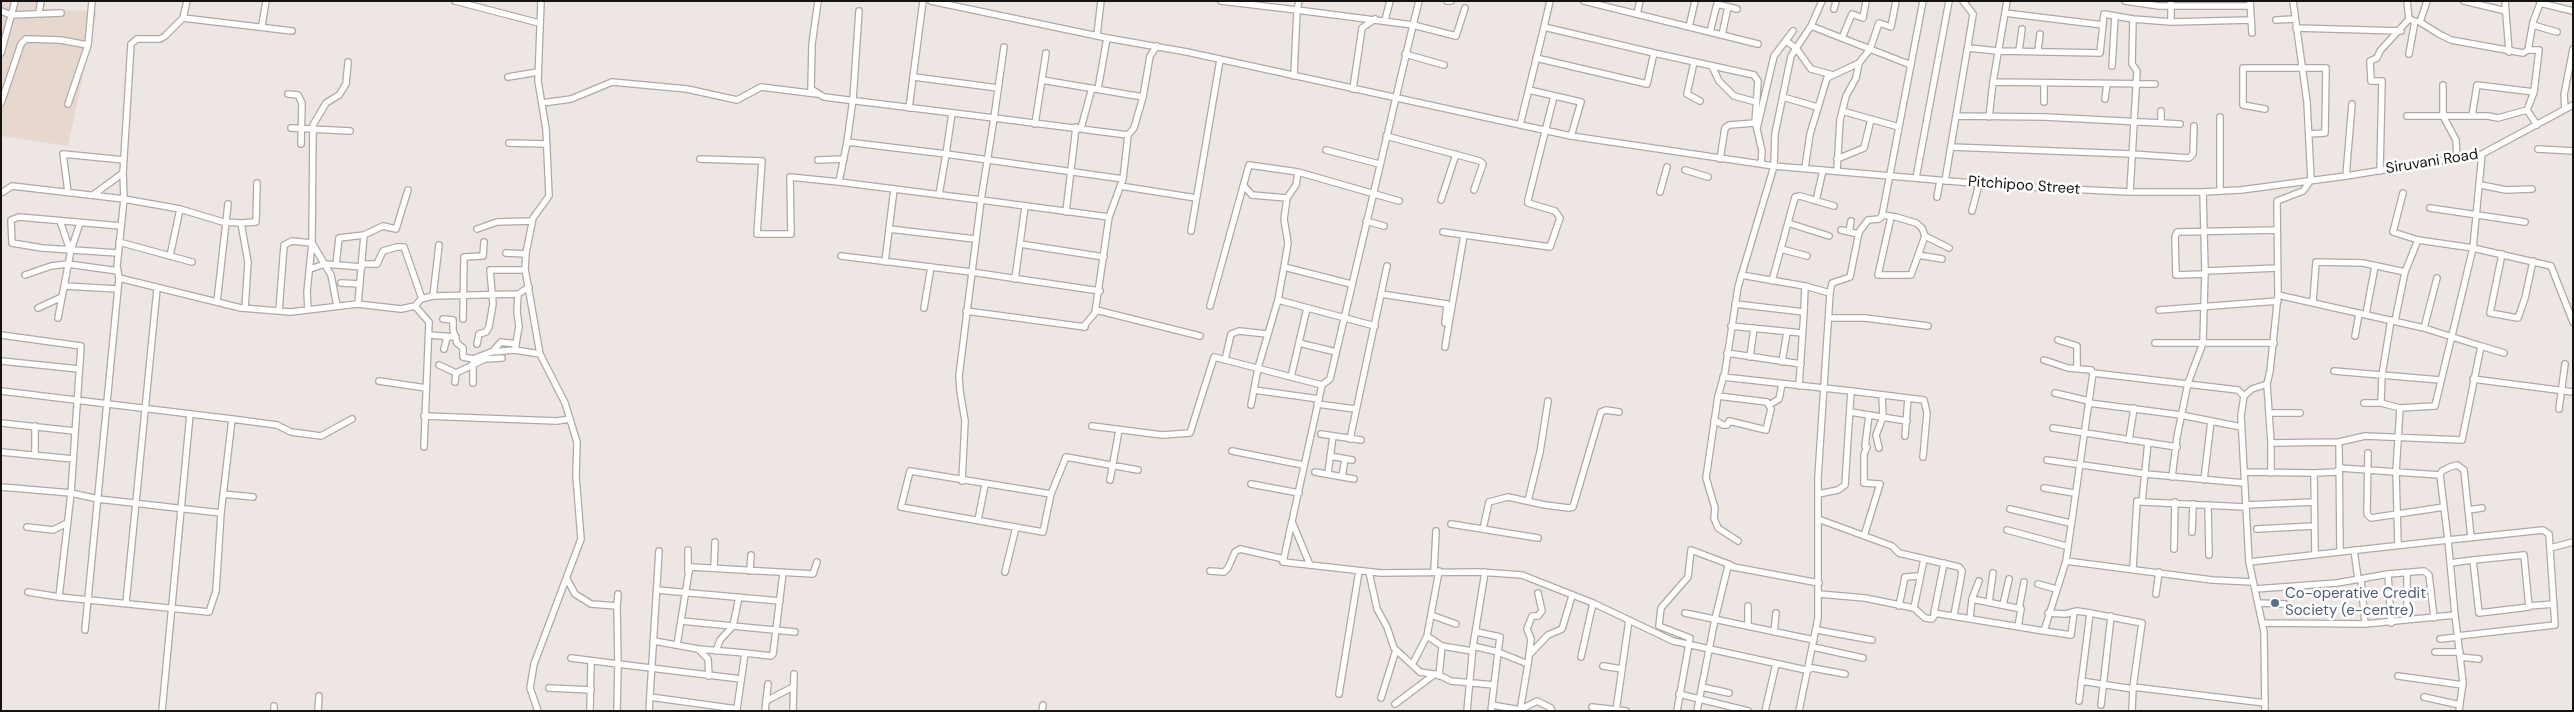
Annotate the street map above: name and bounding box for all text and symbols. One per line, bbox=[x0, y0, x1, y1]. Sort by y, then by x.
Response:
street label: Siruvani Road bbox=[2385, 146, 2479, 178]
street label: Pitchipoo Street bbox=[1967, 173, 2081, 199]
place label: Co-operative Credit Society (e-centre) bbox=[2285, 585, 2426, 620]
marker: Co-operative Credit Society (e-centre) bbox=[2269, 597, 2281, 609]

